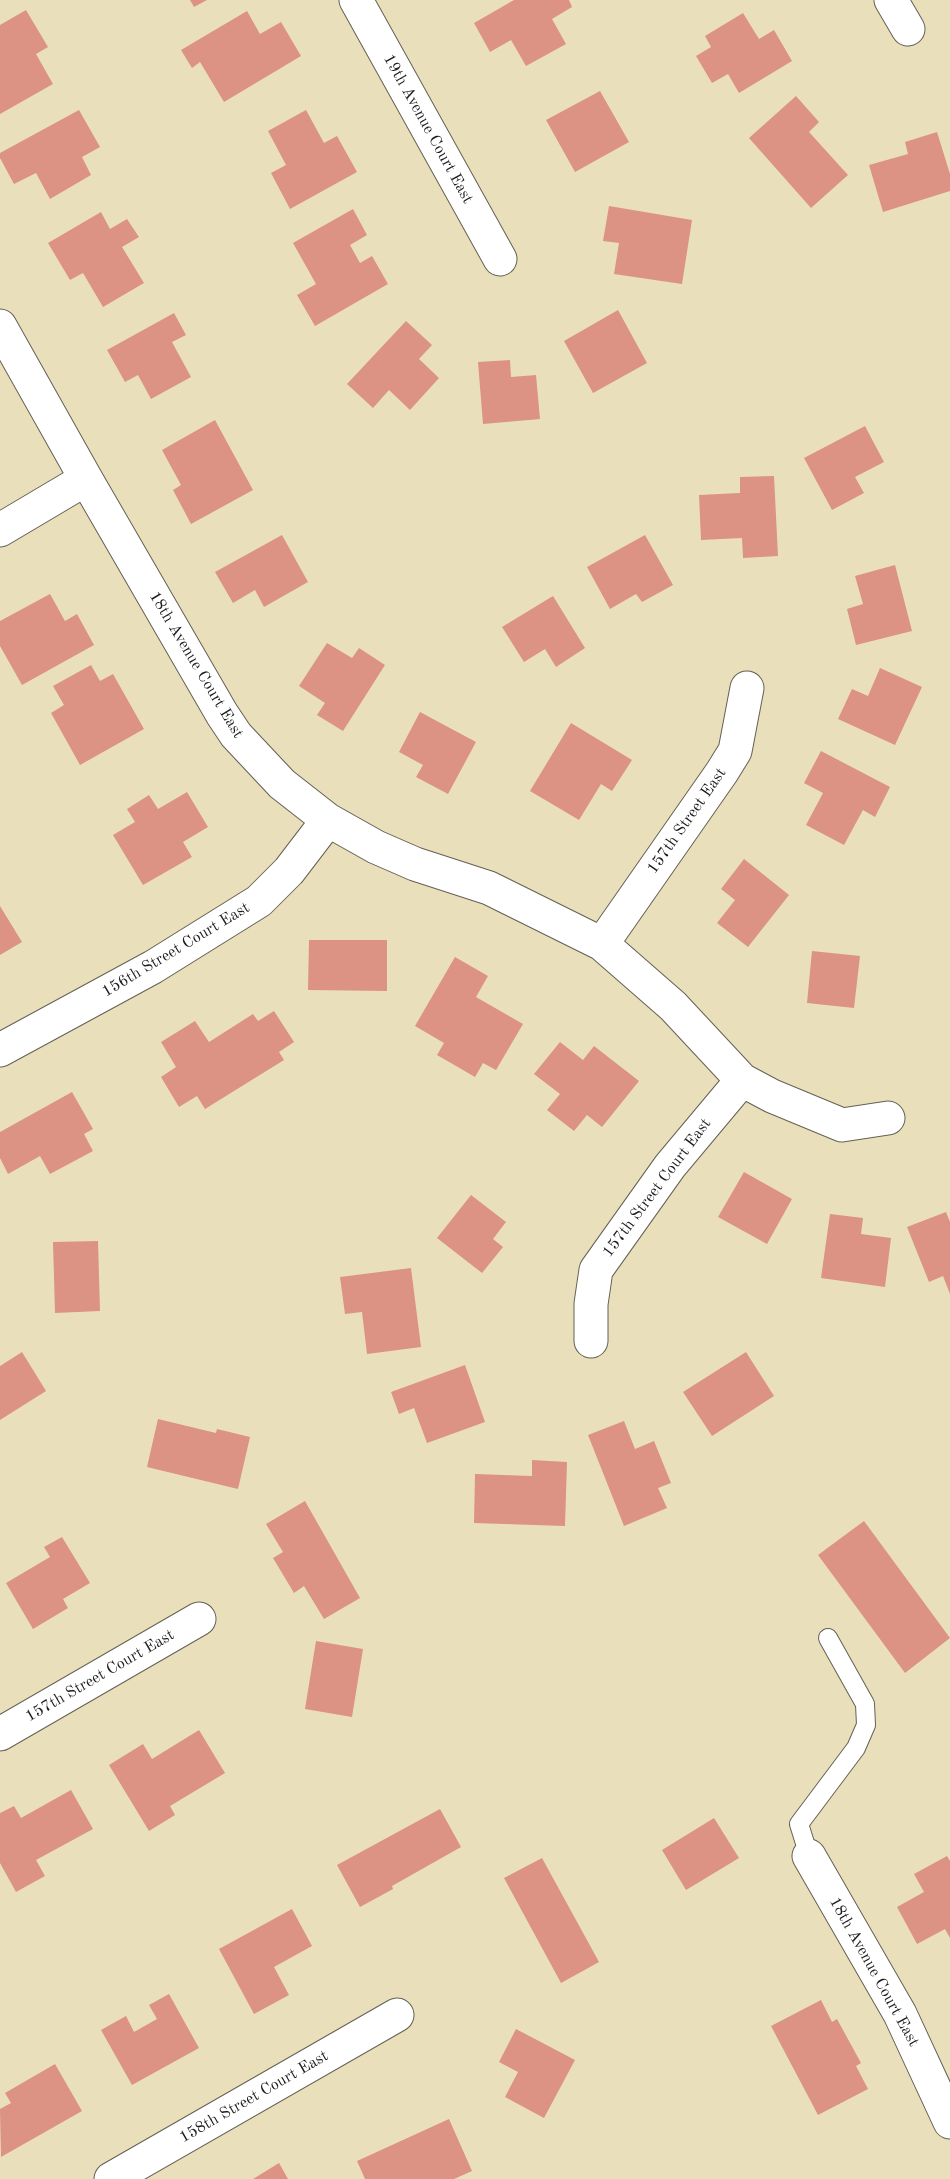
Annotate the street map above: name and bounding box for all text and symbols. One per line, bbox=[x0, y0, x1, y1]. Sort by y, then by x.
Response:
street label: 19th Avenue Court East bbox=[379, 51, 477, 207]
street label: 18th Avenue Court East bbox=[145, 588, 247, 742]
street label: 157th Street East bbox=[643, 764, 731, 878]
street label: 156th Street Court East bbox=[99, 898, 253, 1002]
street label: 157th Street Court East bbox=[599, 1115, 715, 1261]
street label: 157th Street Court East bbox=[22, 1625, 178, 1727]
street label: 18th Avenue Court East bbox=[825, 1894, 923, 2050]
street label: 158th Street Court East bbox=[176, 2046, 332, 2148]

